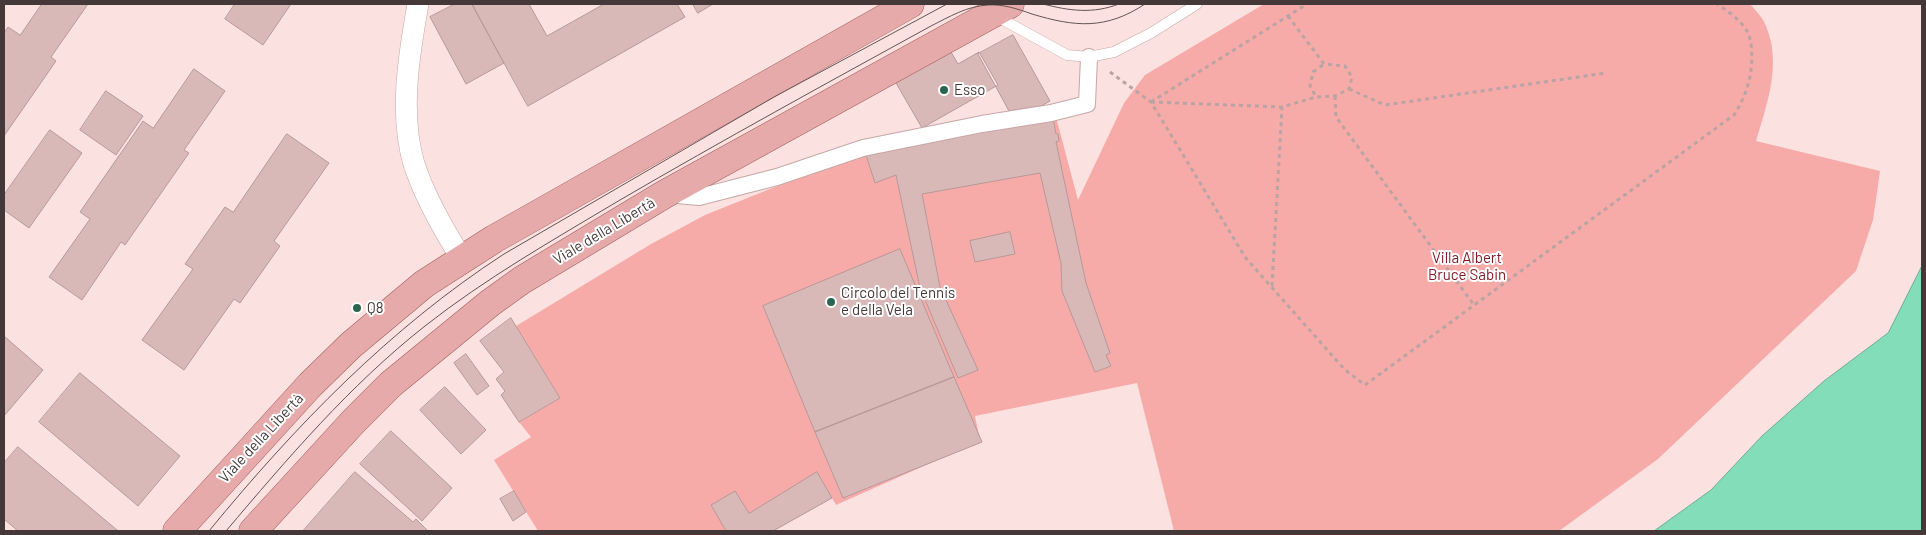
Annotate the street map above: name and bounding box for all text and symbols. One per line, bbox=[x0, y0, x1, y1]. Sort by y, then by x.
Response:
place label: Esso bbox=[954, 81, 985, 99]
marker: Esso bbox=[938, 84, 950, 96]
street label: Viale della Libertà bbox=[550, 193, 658, 269]
park label: Villa Albert Bruce Sabin bbox=[1428, 249, 1506, 284]
place label: Circolo del Tennis e della Vela bbox=[841, 284, 955, 319]
marker: Circolo del Tennis e della Vela bbox=[825, 296, 837, 308]
place label: Q8 bbox=[367, 299, 383, 317]
marker: Q8 bbox=[351, 302, 363, 314]
street label: Viale della Libertà bbox=[215, 390, 307, 486]

